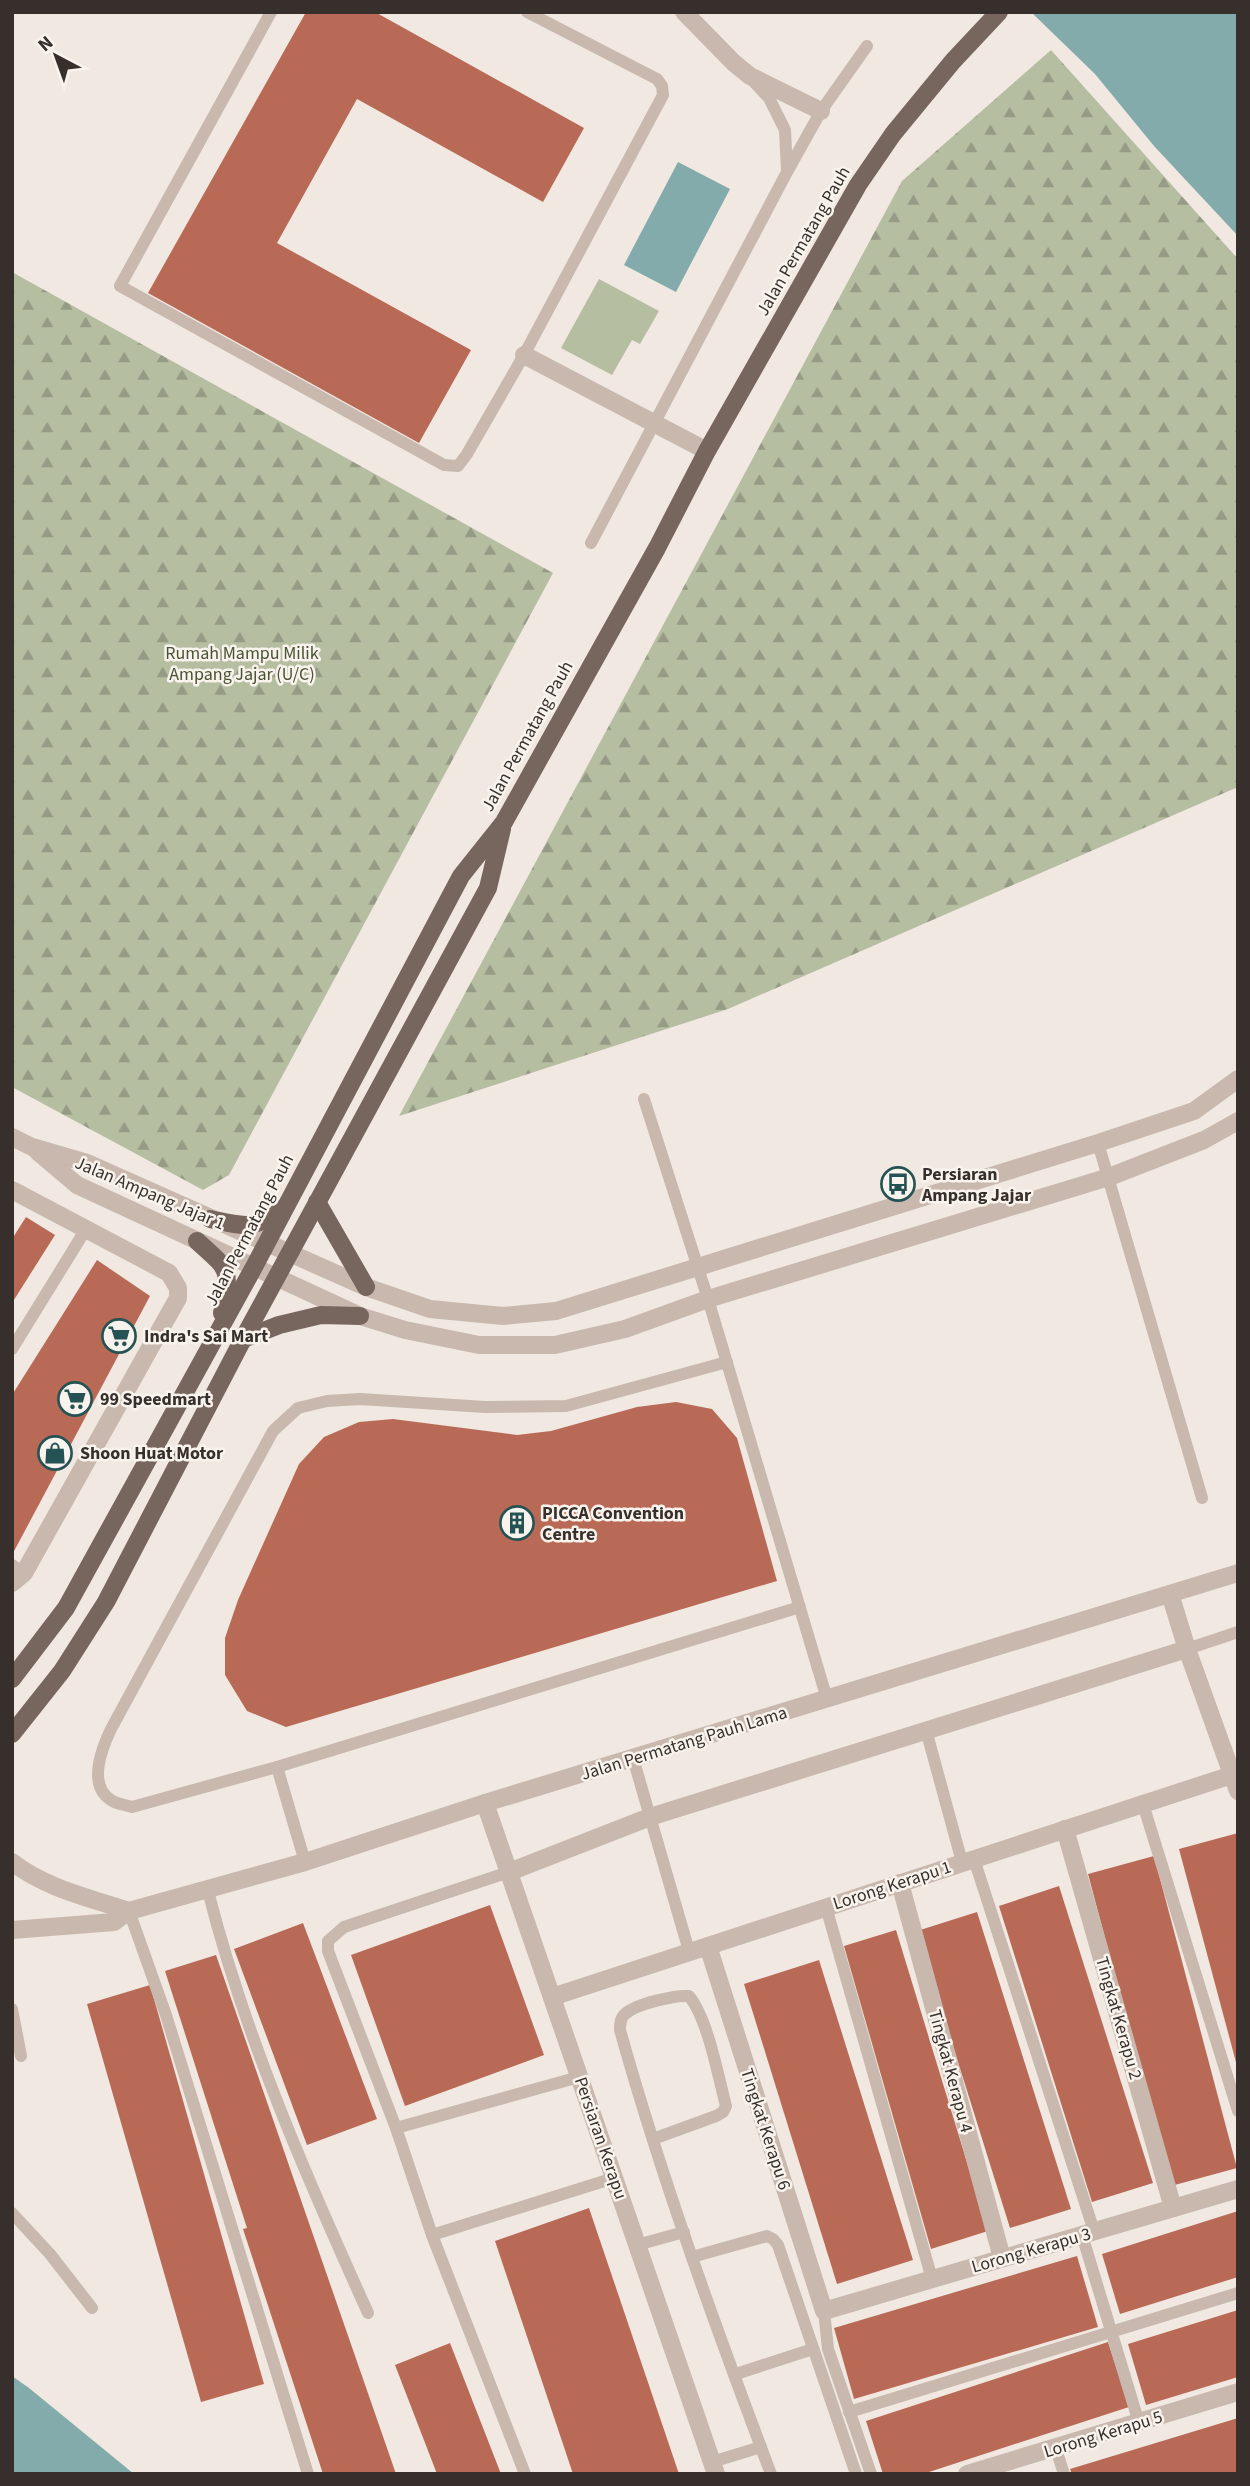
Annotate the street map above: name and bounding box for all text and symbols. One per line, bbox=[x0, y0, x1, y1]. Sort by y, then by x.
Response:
north arrow bbox=[21, 21, 91, 91]
text: N bbox=[32, 30, 59, 59]
street label: Jalan Permatang Pauh bbox=[750, 162, 856, 321]
park label: Rumah Mampu Milik Ampang Jajar (U/C) bbox=[165, 641, 319, 687]
street label: Jalan Permatang Pauh bbox=[476, 656, 579, 816]
street label: Jalan Permatang Pauh bbox=[199, 1150, 300, 1311]
street label: Jalan Ampang Jajar 1 bbox=[71, 1151, 229, 1236]
place label: Persiaran Ampang Jajar bbox=[921, 1162, 1032, 1208]
bus stop icon: Persiaran Ampang Jajar bbox=[879, 1165, 917, 1203]
supermarket icon: Indra's Sai Mart bbox=[100, 1317, 138, 1355]
place label: Indra's Sai Mart bbox=[144, 1324, 268, 1349]
supermarket icon: 99 Speedmart bbox=[56, 1380, 94, 1418]
place label: 99 Speedmart bbox=[100, 1387, 211, 1412]
shop icon: Shoon Huat Motor bbox=[36, 1434, 74, 1472]
place label: Shoon Huat Motor bbox=[80, 1441, 224, 1466]
place label: PICCA Convention Centre bbox=[542, 1501, 684, 1547]
building icon: PICCA Convention Centre bbox=[498, 1504, 536, 1542]
street label: Jalan Permatang Pauh Lama bbox=[578, 1700, 790, 1787]
street label: Lorong Kerapu 1 bbox=[830, 1855, 955, 1916]
street label: Tingkat Kerapu 2 bbox=[1089, 1954, 1148, 2083]
street label: Tingkat Kerapu 4 bbox=[922, 2007, 979, 2136]
street label: Tingkat Kerapu 6 bbox=[734, 2065, 797, 2193]
street label: Persiaran Kerapu bbox=[568, 2074, 633, 2203]
street label: Lorong Kerapu 3 bbox=[969, 2221, 1094, 2279]
street label: Lorong Kerapu 5 bbox=[1041, 2405, 1166, 2464]

